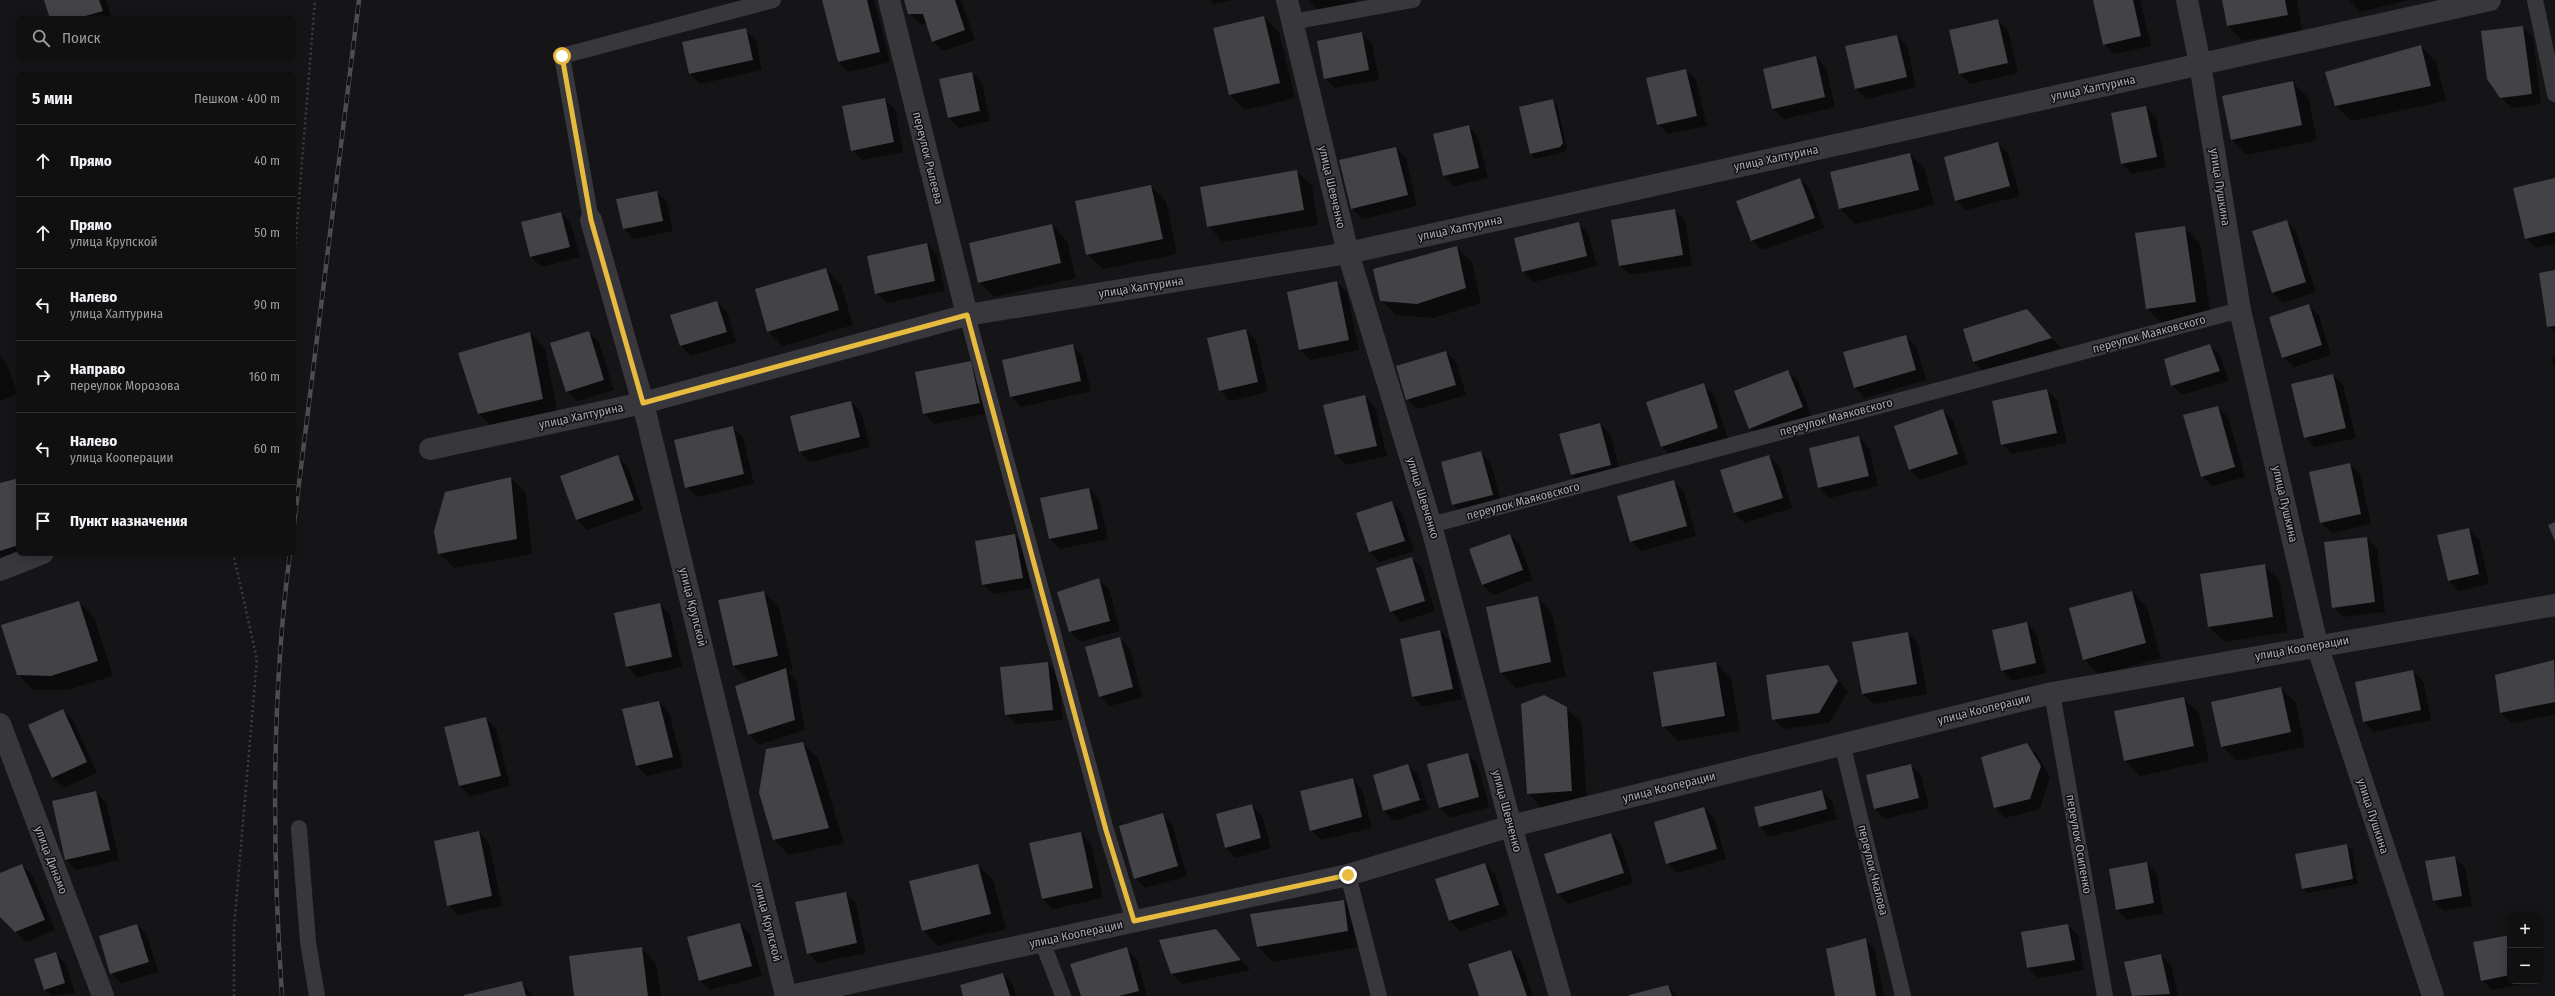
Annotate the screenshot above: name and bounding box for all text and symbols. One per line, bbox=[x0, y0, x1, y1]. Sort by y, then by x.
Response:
search box bbox=[16, 16, 296, 60]
icon: search bbox=[30, 27, 52, 49]
text: Поиск bbox=[62, 29, 100, 47]
route start bbox=[553, 47, 571, 65]
street label: улица Халтурина bbox=[2049, 72, 2137, 104]
text: 5 мин bbox=[32, 88, 72, 109]
text: Пешком · 400 m bbox=[194, 91, 280, 106]
street label: переулок Рылеева bbox=[910, 110, 946, 206]
street label: улица Халтурина bbox=[1732, 142, 1820, 174]
street label: улица Шевченко bbox=[1316, 144, 1348, 230]
street label: улица Пушкина bbox=[2207, 147, 2233, 227]
icon: ahead bbox=[32, 150, 54, 172]
text: Прямо bbox=[70, 152, 112, 170]
text: 40 m bbox=[254, 153, 280, 168]
street label: улица Халтурина bbox=[1416, 212, 1504, 244]
text: Прямо bbox=[70, 216, 112, 234]
icon: ahead bbox=[32, 222, 54, 244]
text: 50 m bbox=[254, 225, 280, 240]
text: улица Крупской bbox=[70, 234, 157, 249]
street label: улица Халтурина bbox=[1097, 273, 1185, 301]
text: Налево bbox=[70, 288, 117, 306]
icon: left bbox=[32, 294, 54, 316]
text: 90 m bbox=[254, 297, 280, 312]
text: улица Халтурина bbox=[70, 306, 163, 321]
street label: переулок Маяковского bbox=[2091, 312, 2207, 356]
text: Направо bbox=[70, 360, 125, 378]
icon: right bbox=[32, 366, 54, 388]
text: 160 m bbox=[249, 369, 280, 384]
text: переулок Морозова bbox=[70, 378, 180, 393]
street label: переулок Маяковского bbox=[1778, 395, 1894, 439]
street label: улица Халтурина bbox=[537, 400, 625, 432]
text: Налево bbox=[70, 432, 117, 450]
icon: left bbox=[32, 438, 54, 460]
text: 60 m bbox=[254, 441, 280, 456]
text: улица Кооперации bbox=[70, 450, 173, 465]
street label: улица Шевченко bbox=[1404, 455, 1442, 541]
street label: улица Пушкина bbox=[2269, 464, 2301, 544]
street label: переулок Маяковского bbox=[1465, 479, 1581, 523]
icon: arrive bbox=[32, 510, 54, 532]
text: Пункт назначения bbox=[70, 512, 188, 530]
street label: улица Крупской bbox=[676, 566, 710, 648]
street label: улица Кооперации bbox=[2254, 633, 2350, 663]
street label: улица Кооперации bbox=[1936, 691, 2032, 727]
street label: улица Шевченко bbox=[1489, 768, 1525, 854]
street label: улица Кооперации bbox=[1621, 769, 1717, 805]
street label: улица Пушкина bbox=[2354, 777, 2392, 856]
street label: переулок Осипенко bbox=[2063, 793, 2095, 895]
street label: переулок Чкалова bbox=[1855, 823, 1891, 917]
street label: улица Динамо bbox=[32, 824, 70, 896]
route end bbox=[1339, 866, 1357, 884]
street label: улица Крупской bbox=[751, 881, 785, 963]
map controls bbox=[2507, 912, 2543, 984]
button: + bbox=[2507, 912, 2543, 948]
street label: улица Кооперации bbox=[1028, 917, 1124, 951]
button: − bbox=[2507, 948, 2543, 984]

